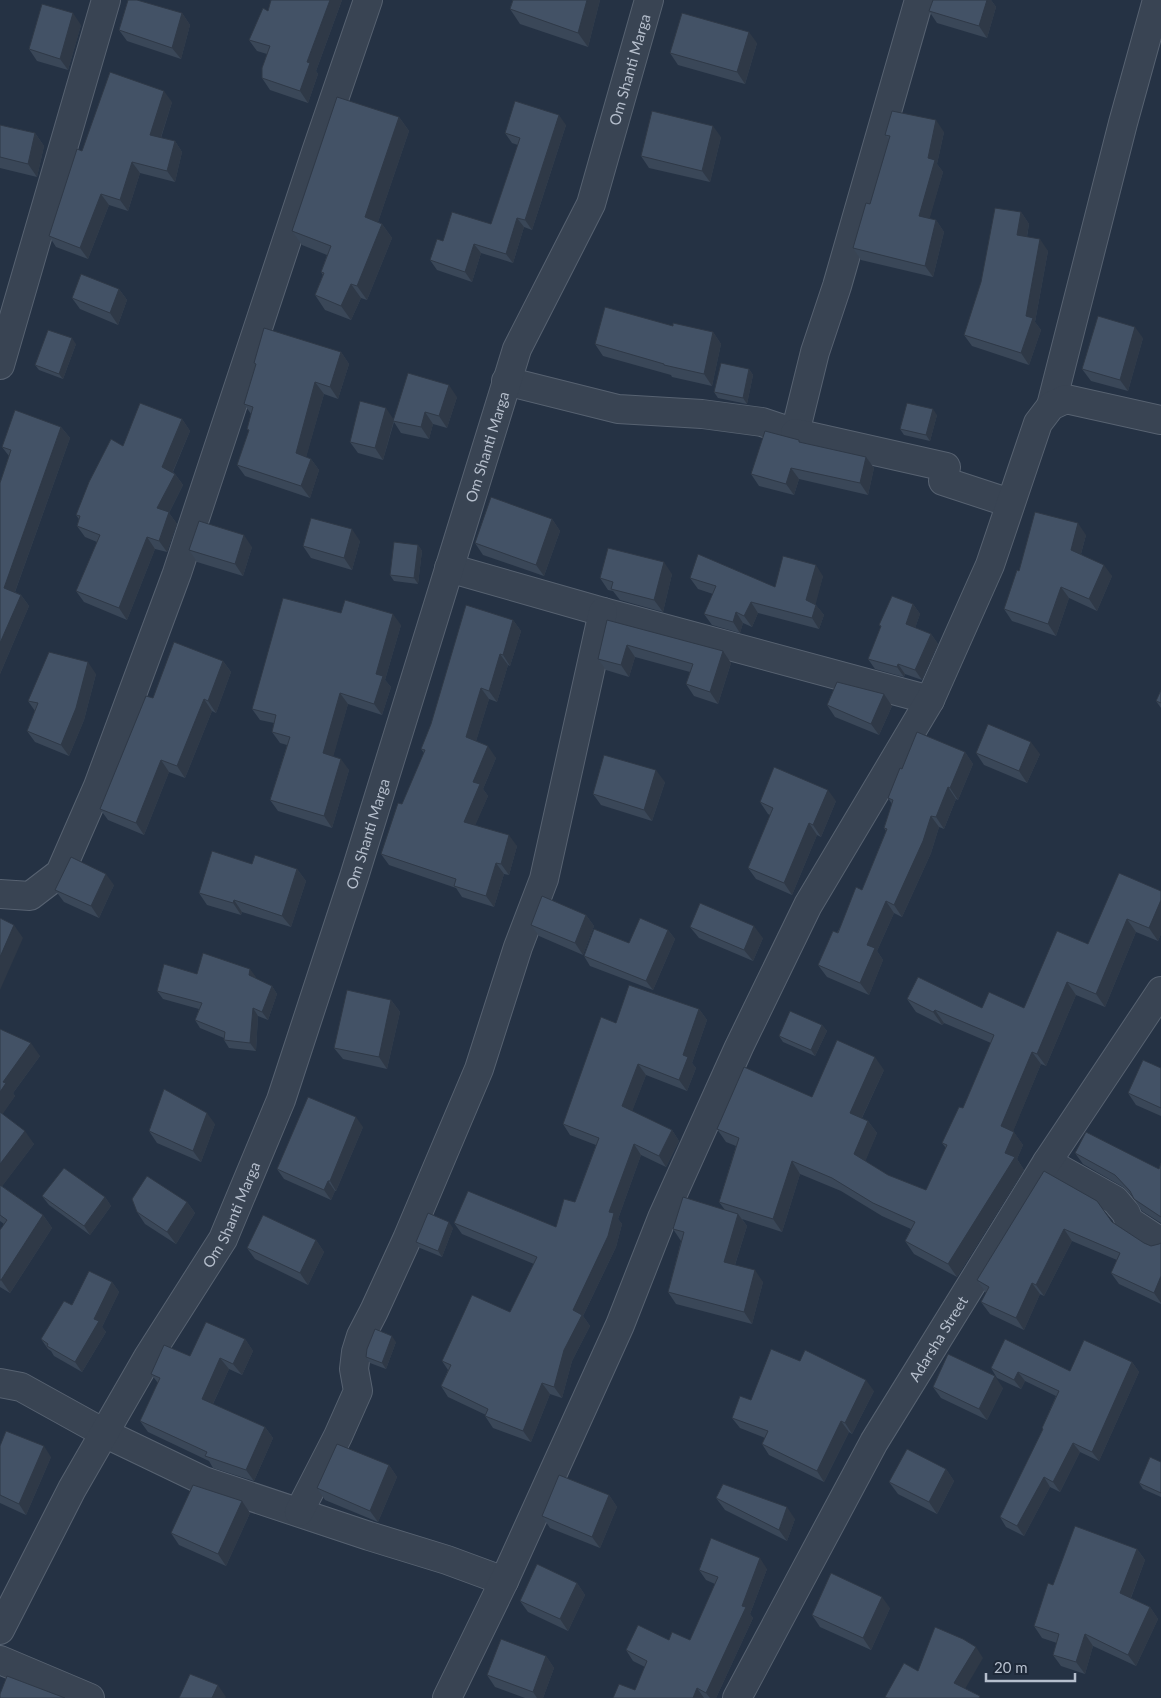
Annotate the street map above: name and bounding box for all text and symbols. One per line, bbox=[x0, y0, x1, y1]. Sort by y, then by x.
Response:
street label: Om Shanti Marga bbox=[605, 12, 654, 127]
street label: Om Shanti Marga bbox=[461, 389, 512, 504]
street label: Om Shanti Marga bbox=[342, 776, 393, 891]
street label: Om Shanti Marga bbox=[198, 1159, 263, 1271]
street label: Adarsha Street bbox=[905, 1292, 971, 1385]
scale bar bbox=[986, 1650, 1075, 1682]
text: 20 m bbox=[994, 1658, 1028, 1676]

